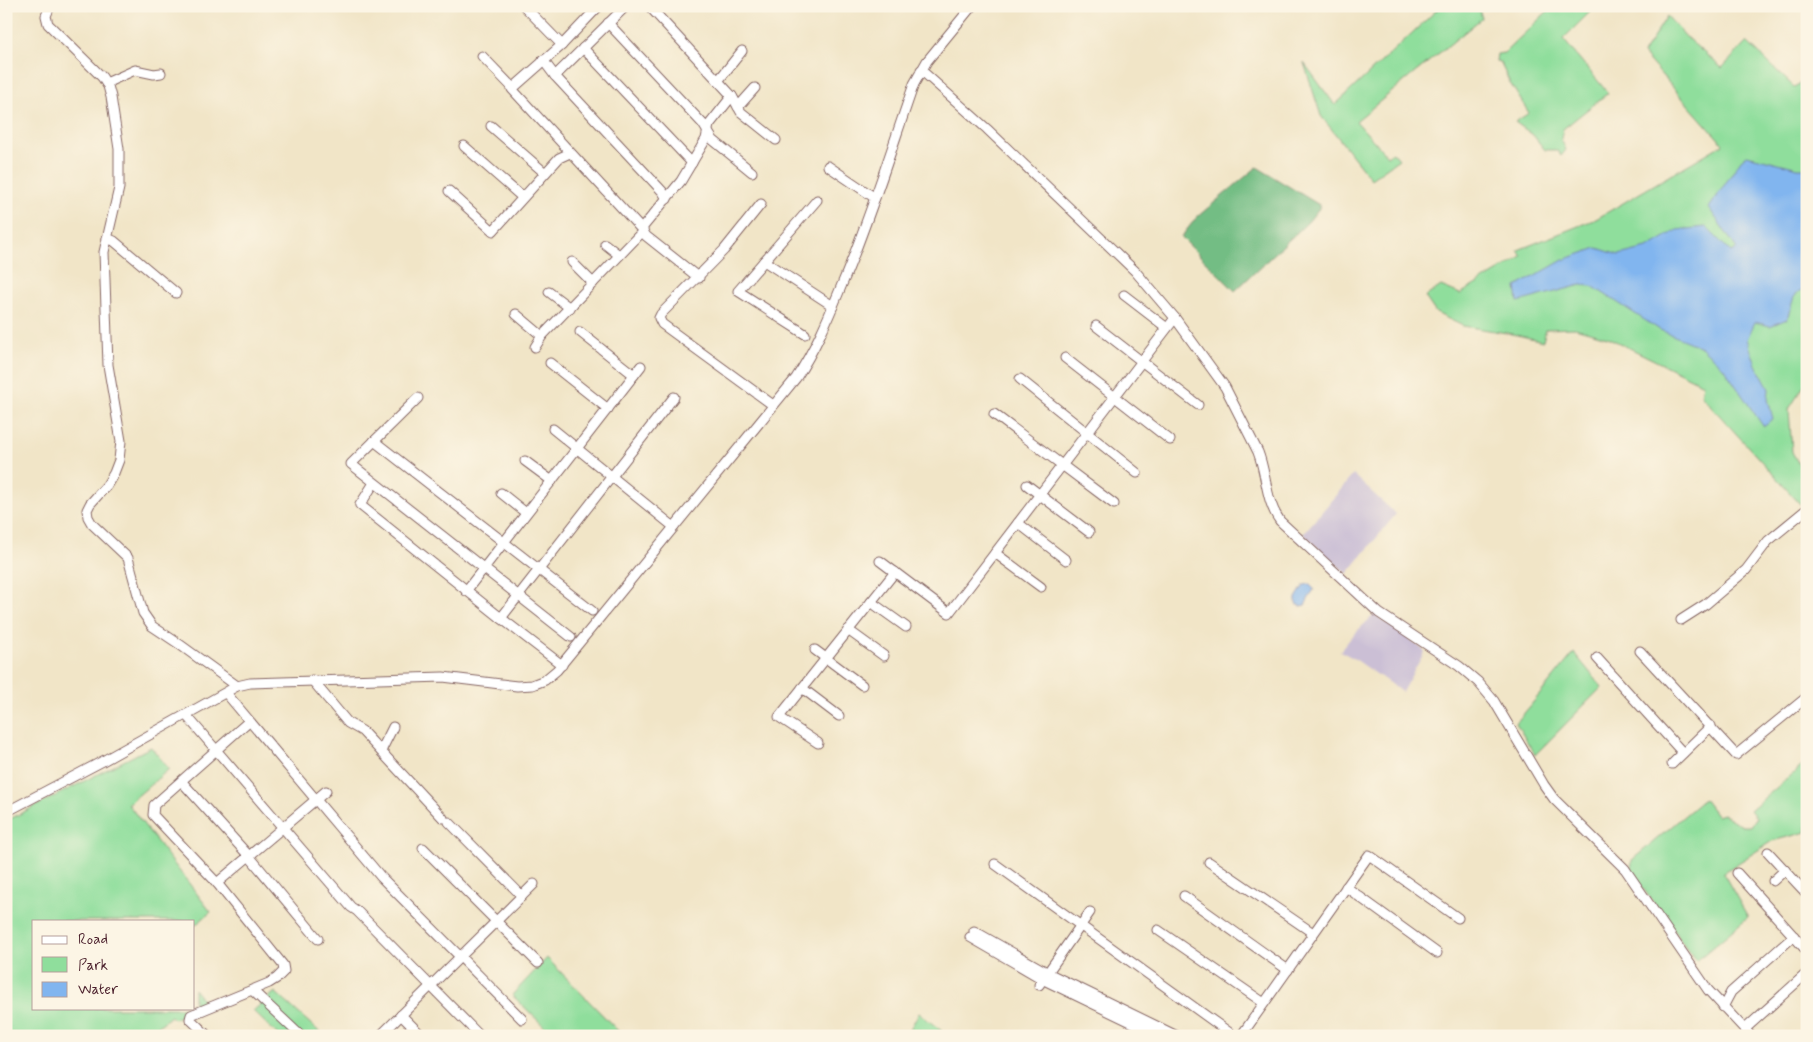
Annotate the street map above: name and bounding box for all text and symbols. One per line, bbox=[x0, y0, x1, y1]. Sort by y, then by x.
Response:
legend bbox=[32, 920, 195, 1010]
text: Road bbox=[78, 930, 108, 950]
text: Park bbox=[78, 956, 108, 976]
text: Water bbox=[78, 980, 118, 1000]

